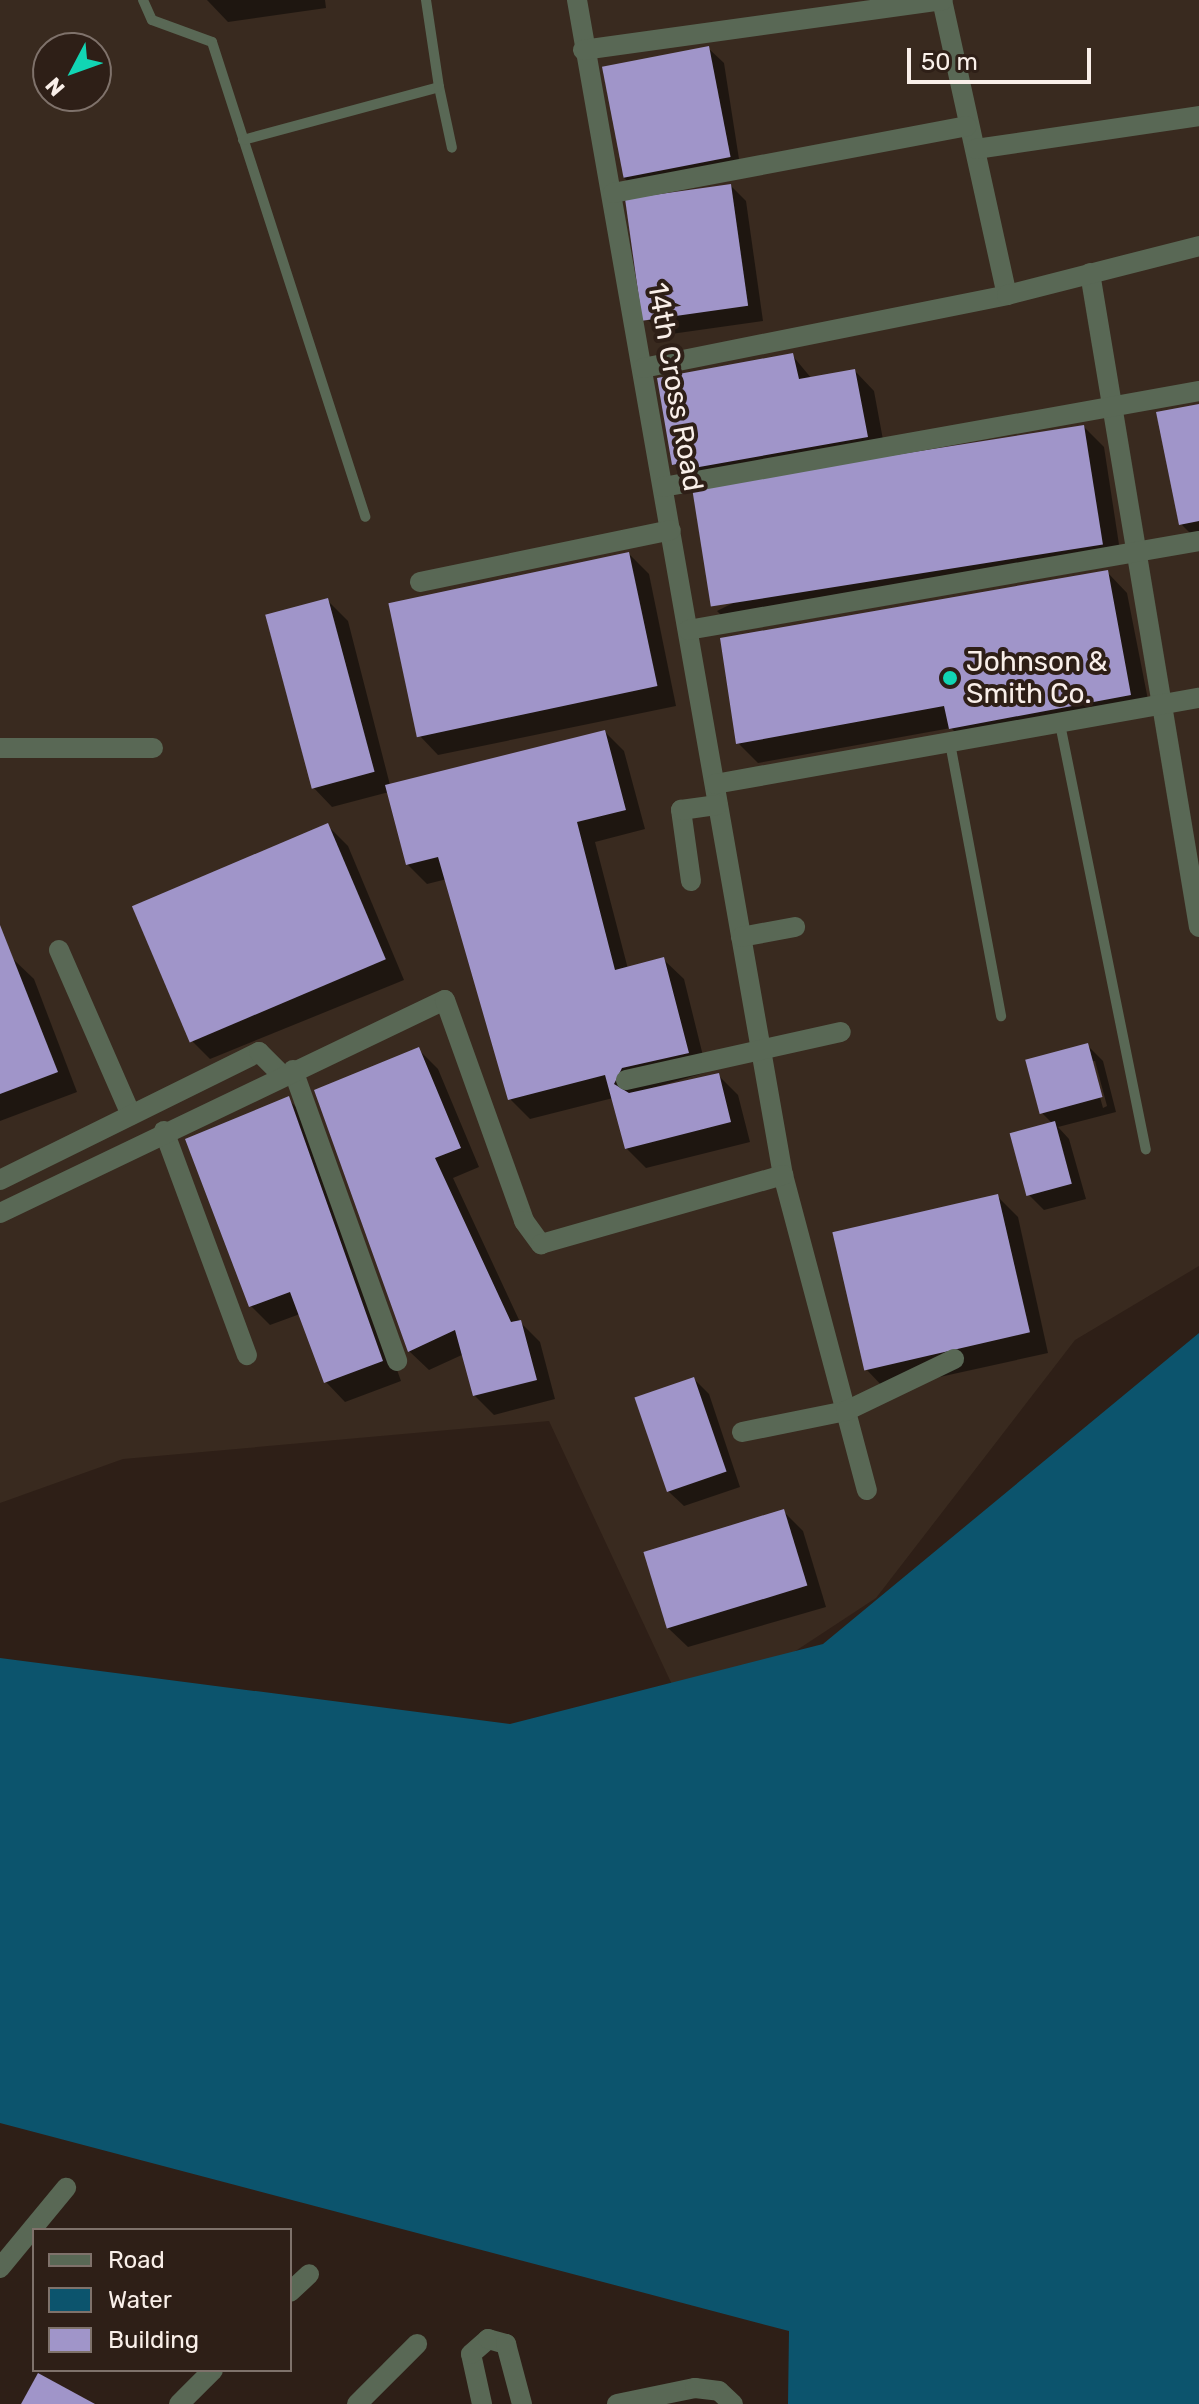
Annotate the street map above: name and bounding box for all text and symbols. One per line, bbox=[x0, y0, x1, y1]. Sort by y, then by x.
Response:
north arrow bbox=[32, 32, 112, 112]
scale bar bbox=[911, 32, 1095, 82]
text: 50 m bbox=[921, 48, 978, 76]
text: N bbox=[40, 72, 70, 102]
street label: 14th Cross Road bbox=[640, 280, 710, 494]
place label: Johnson & Smith Co. bbox=[966, 645, 1107, 711]
marker: Johnson & Smith Co. bbox=[941, 669, 959, 687]
legend bbox=[32, 2228, 292, 2372]
text: Road bbox=[108, 2246, 165, 2274]
text: Water bbox=[108, 2286, 172, 2314]
text: Building bbox=[108, 2326, 199, 2354]

